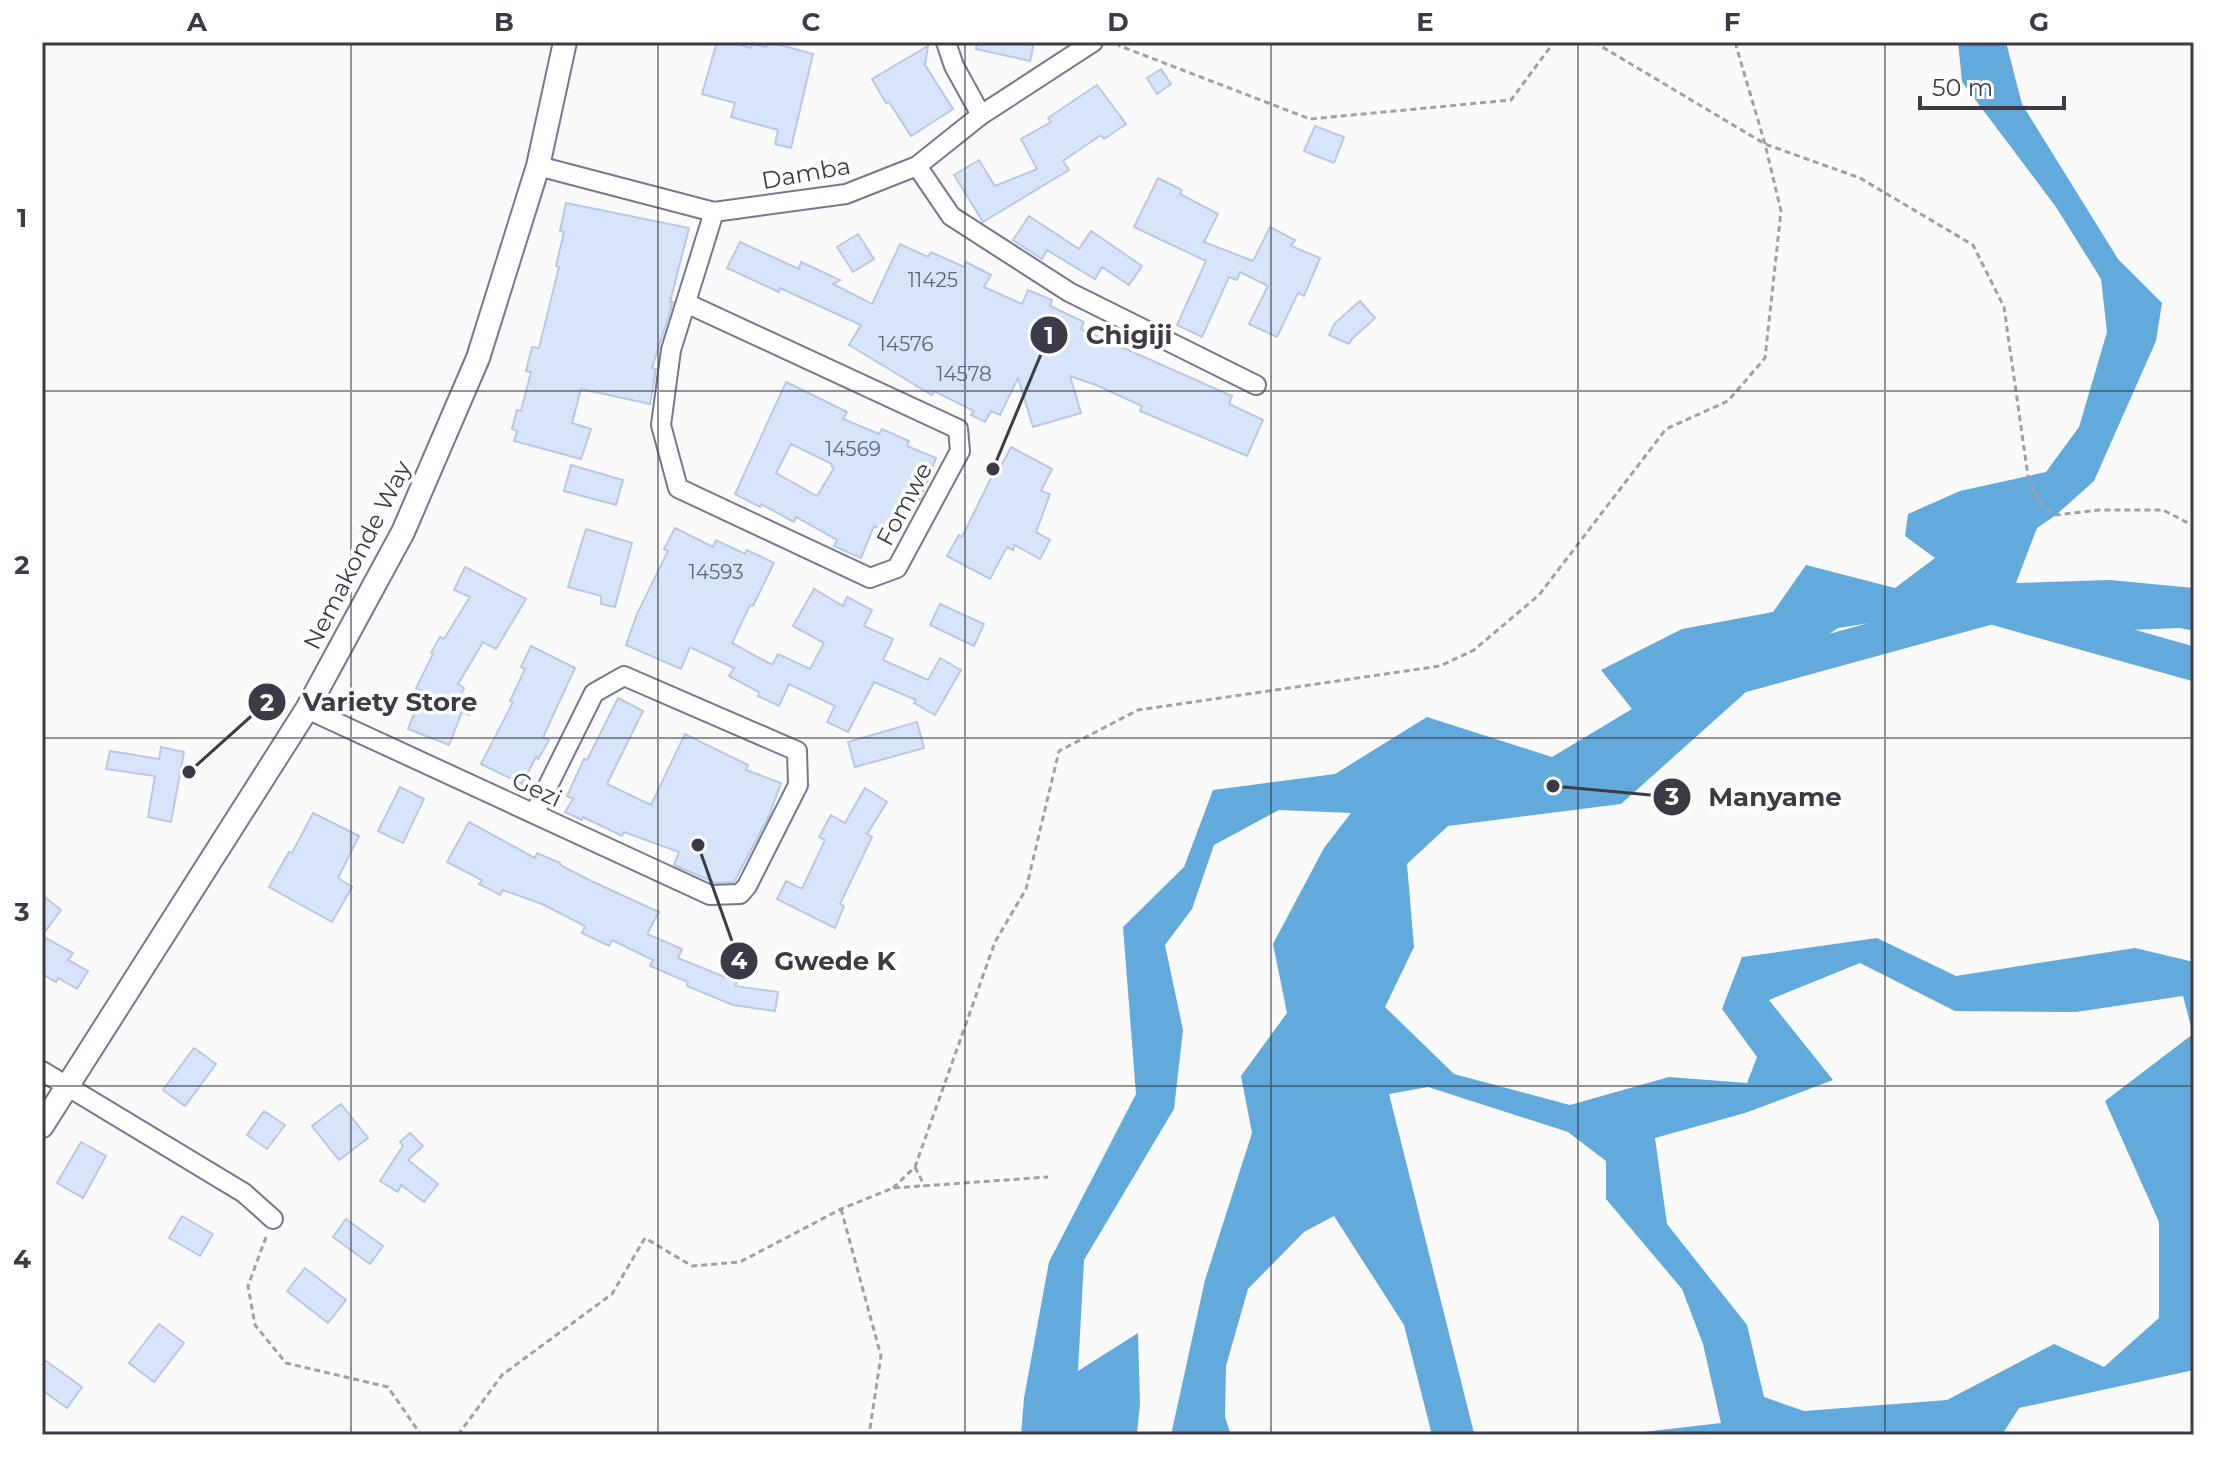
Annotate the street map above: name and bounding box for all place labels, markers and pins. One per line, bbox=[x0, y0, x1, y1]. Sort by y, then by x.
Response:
callout: Chigiji bbox=[1029, 310, 1188, 360]
callout: Variety Store bbox=[247, 677, 494, 727]
callout: Manyame bbox=[1652, 772, 1857, 822]
callout: Gwede K bbox=[719, 936, 912, 986]

